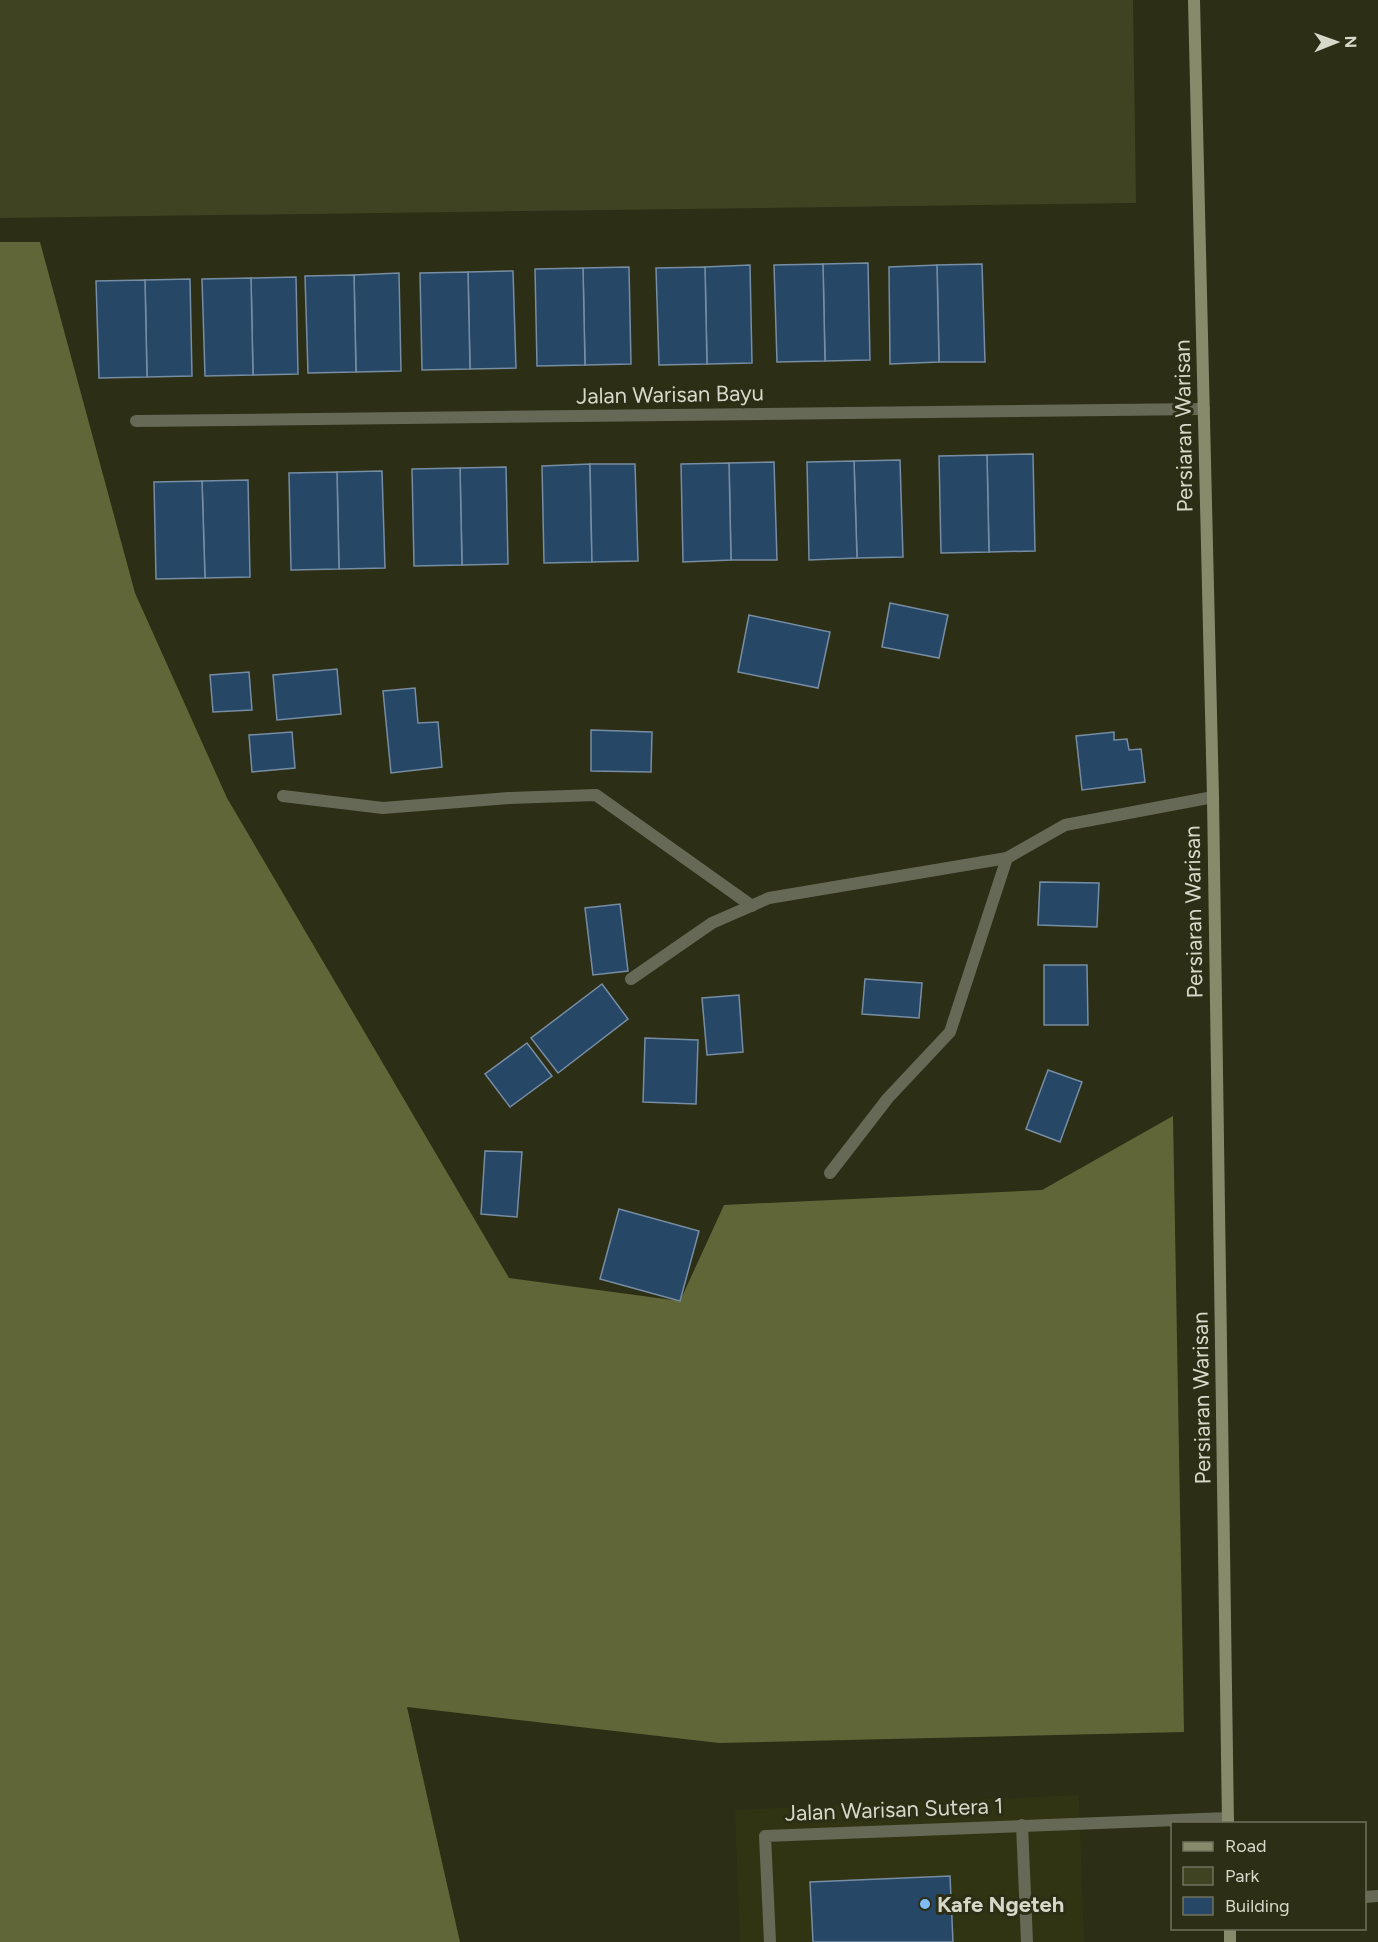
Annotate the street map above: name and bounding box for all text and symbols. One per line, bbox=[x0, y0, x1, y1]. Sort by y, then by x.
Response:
north arrow bbox=[1306, 12, 1366, 72]
text: N bbox=[1341, 35, 1360, 48]
street label: Persiaran Warisan bbox=[1168, 339, 1199, 513]
street label: Jalan Warisan Bayu bbox=[576, 379, 764, 410]
street label: Persiaran Warisan bbox=[1178, 825, 1209, 999]
street label: Persiaran Warisan bbox=[1186, 1311, 1217, 1485]
street label: Jalan Warisan Sutera 1 bbox=[784, 1792, 1004, 1827]
legend bbox=[1171, 1822, 1366, 1930]
text: Road bbox=[1225, 1835, 1266, 1857]
text: Park bbox=[1225, 1865, 1260, 1887]
place label: Kafe Ngeteh bbox=[937, 1891, 1064, 1918]
text: Building bbox=[1225, 1895, 1290, 1917]
marker: Kafe Ngeteh bbox=[918, 1897, 932, 1911]

